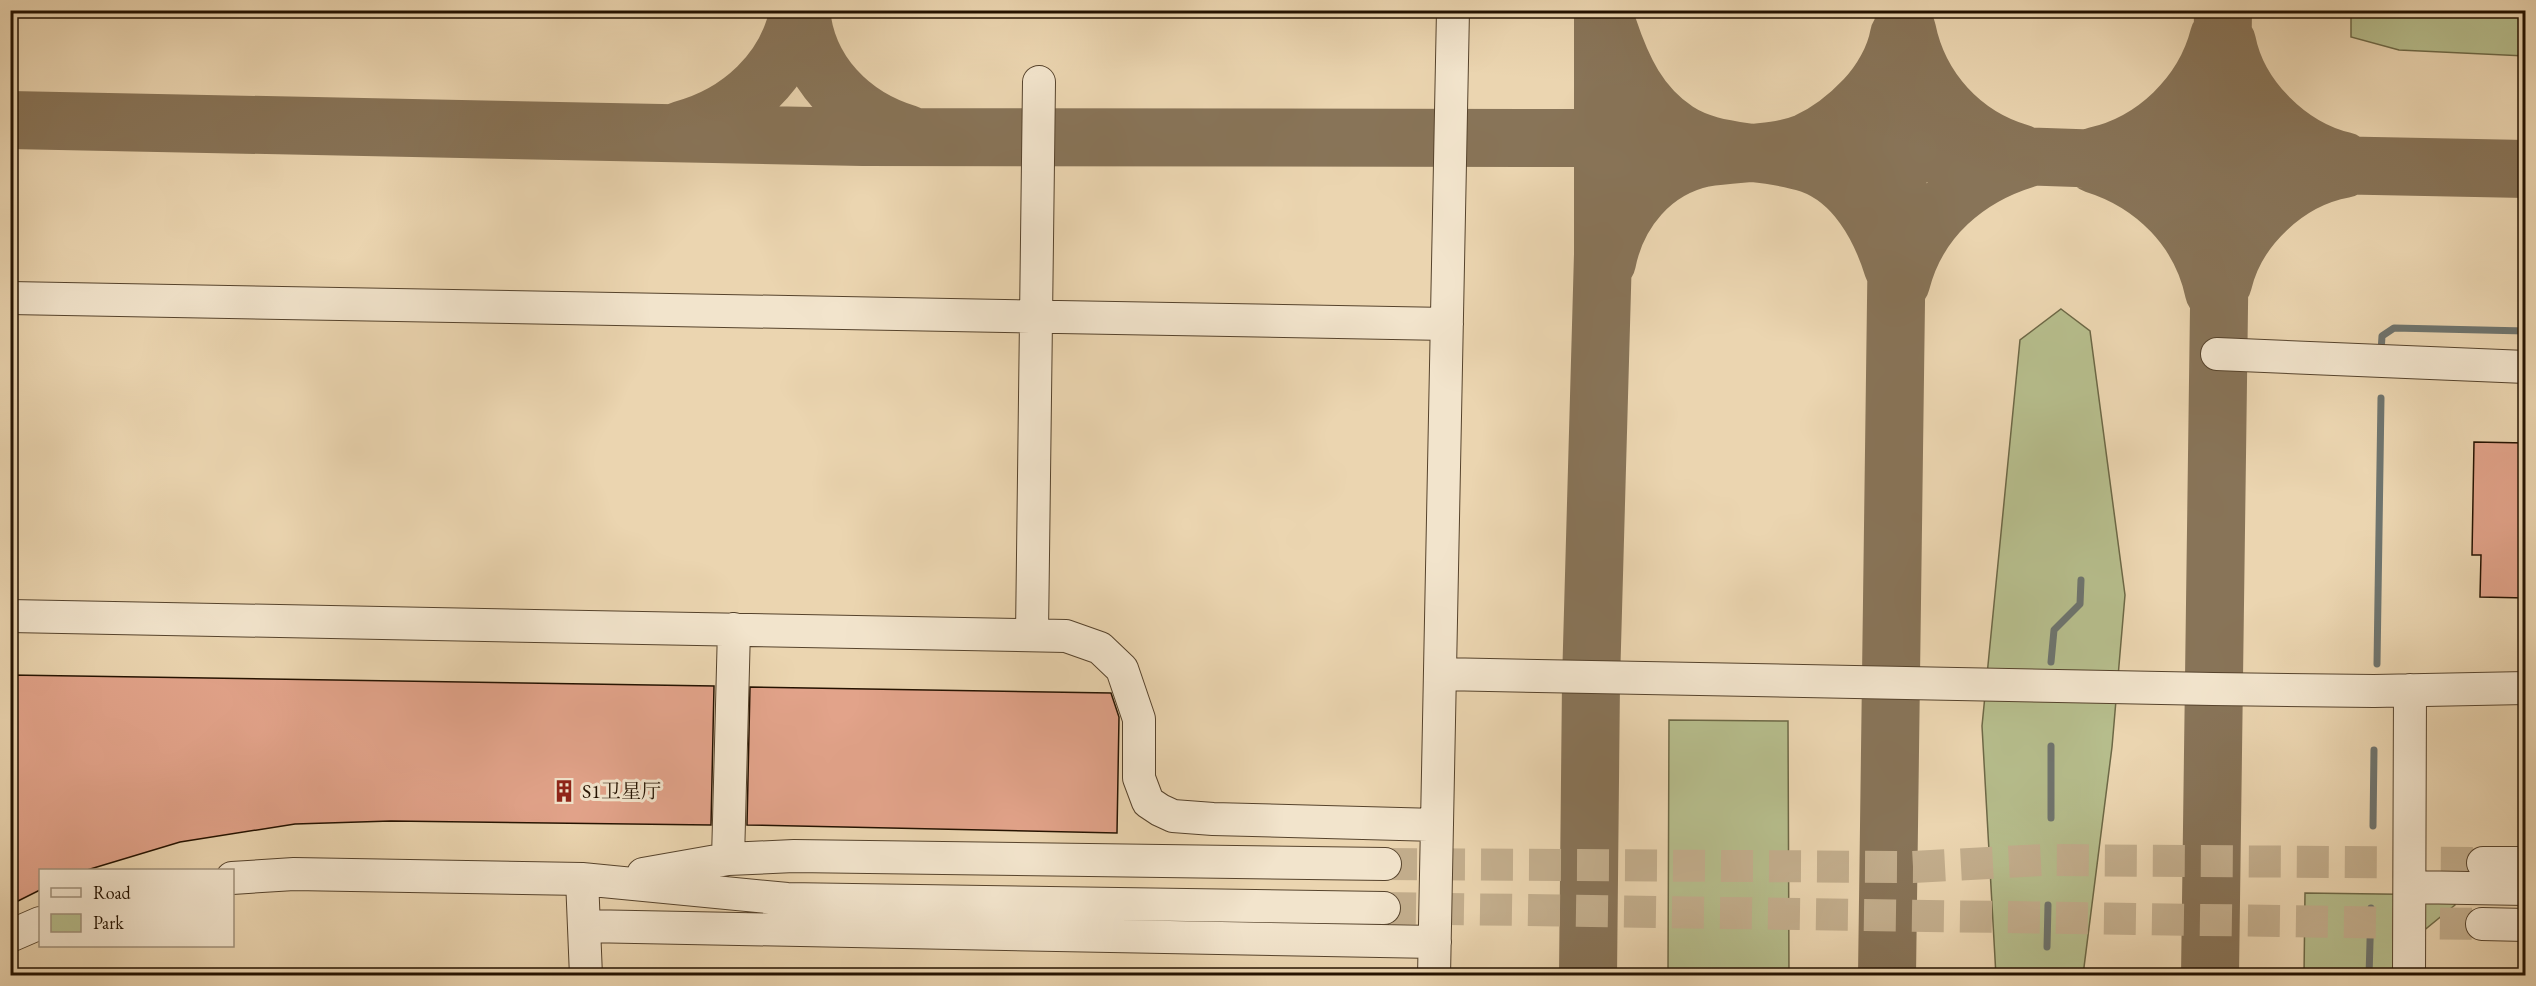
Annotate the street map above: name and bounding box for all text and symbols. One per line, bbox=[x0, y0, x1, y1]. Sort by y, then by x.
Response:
building icon: S1卫星厅 bbox=[551, 778, 577, 804]
place label: S1卫星厅 bbox=[582, 778, 661, 804]
legend bbox=[39, 869, 234, 947]
text: Road bbox=[93, 881, 132, 904]
text: Park bbox=[93, 911, 124, 934]

